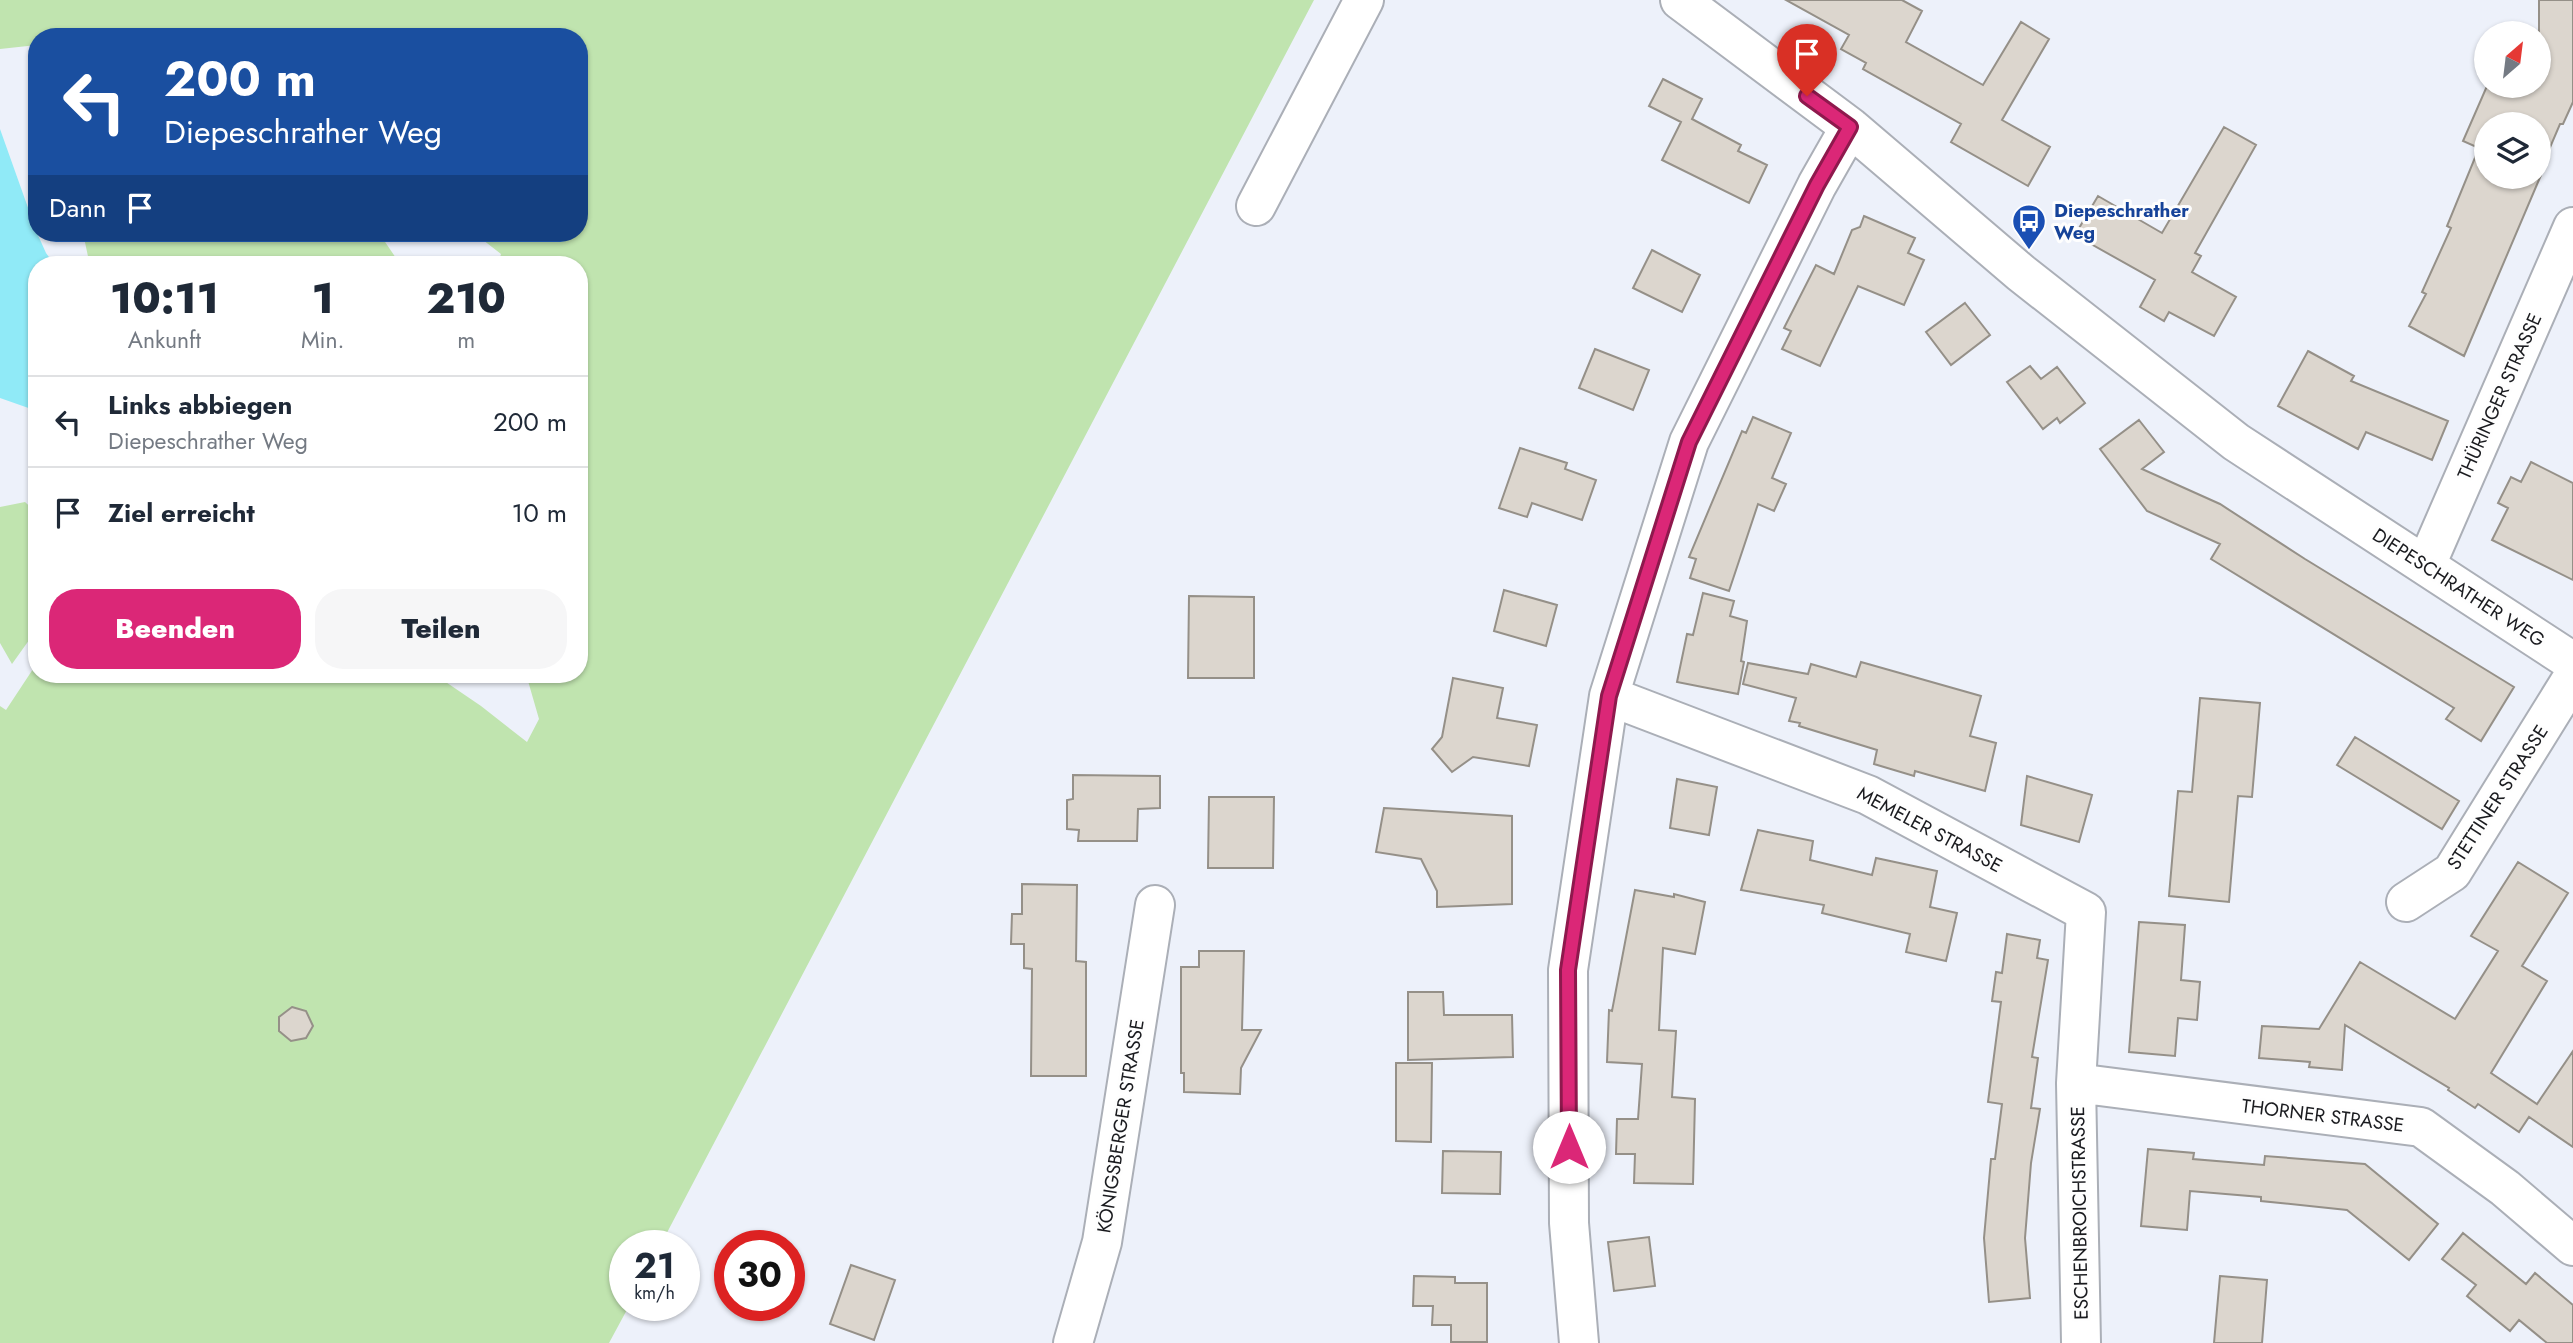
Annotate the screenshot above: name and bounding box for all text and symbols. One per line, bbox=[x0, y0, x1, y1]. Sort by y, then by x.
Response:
north arrow bbox=[2474, 21, 2552, 98]
map controls bbox=[2474, 21, 2551, 189]
pin bbox=[1777, 24, 1837, 96]
icon: arrive bbox=[1788, 35, 1826, 73]
text: 200 m bbox=[164, 44, 316, 114]
icon: left bbox=[49, 56, 140, 147]
text: Diepeschrather Weg bbox=[164, 109, 442, 155]
button: layers bbox=[2474, 112, 2551, 189]
text: Dann bbox=[49, 189, 107, 227]
icon: arrive bbox=[121, 189, 159, 227]
place label: Diepeschrather Weg bbox=[2054, 197, 2189, 246]
bus stop icon: Diepeschrather Weg bbox=[2010, 202, 2048, 251]
text: 10:11 bbox=[110, 268, 219, 329]
text: 1 bbox=[312, 268, 334, 329]
text: 210 bbox=[427, 268, 506, 329]
street label: THÜRINGER STRASSE bbox=[2451, 309, 2548, 484]
text: Ankunft bbox=[128, 323, 201, 357]
text: Min. bbox=[301, 323, 345, 357]
text: m bbox=[457, 323, 475, 357]
text: Links abbiegen bbox=[108, 386, 292, 424]
icon: left bbox=[49, 403, 87, 441]
text: 200 m bbox=[493, 403, 567, 441]
text: Diepeschrather Weg bbox=[108, 424, 308, 458]
icon: arrive bbox=[49, 494, 87, 532]
text: Ziel erreicht bbox=[108, 494, 255, 532]
text: 10 m bbox=[512, 494, 567, 532]
street label: DIEPESCHRATHER WEG bbox=[2367, 521, 2550, 653]
button: Beenden bbox=[49, 589, 301, 669]
button: Teilen bbox=[315, 589, 567, 669]
street label: STETTINER STRASSE bbox=[2440, 720, 2554, 875]
street label: MEMELER STRASSE bbox=[1852, 780, 2007, 879]
street label: KÖNIGSBERGER STRASSE bbox=[1090, 1017, 1151, 1235]
street label: THORNER STRASSE bbox=[2240, 1092, 2406, 1139]
street label: ESCHENBROICHSTRASSE bbox=[2064, 1106, 2095, 1320]
position arrow bbox=[1532, 1110, 1606, 1184]
speed limit sign: 30 bbox=[714, 1230, 805, 1321]
text: 21 bbox=[634, 1241, 675, 1291]
text: km/h bbox=[634, 1280, 675, 1306]

